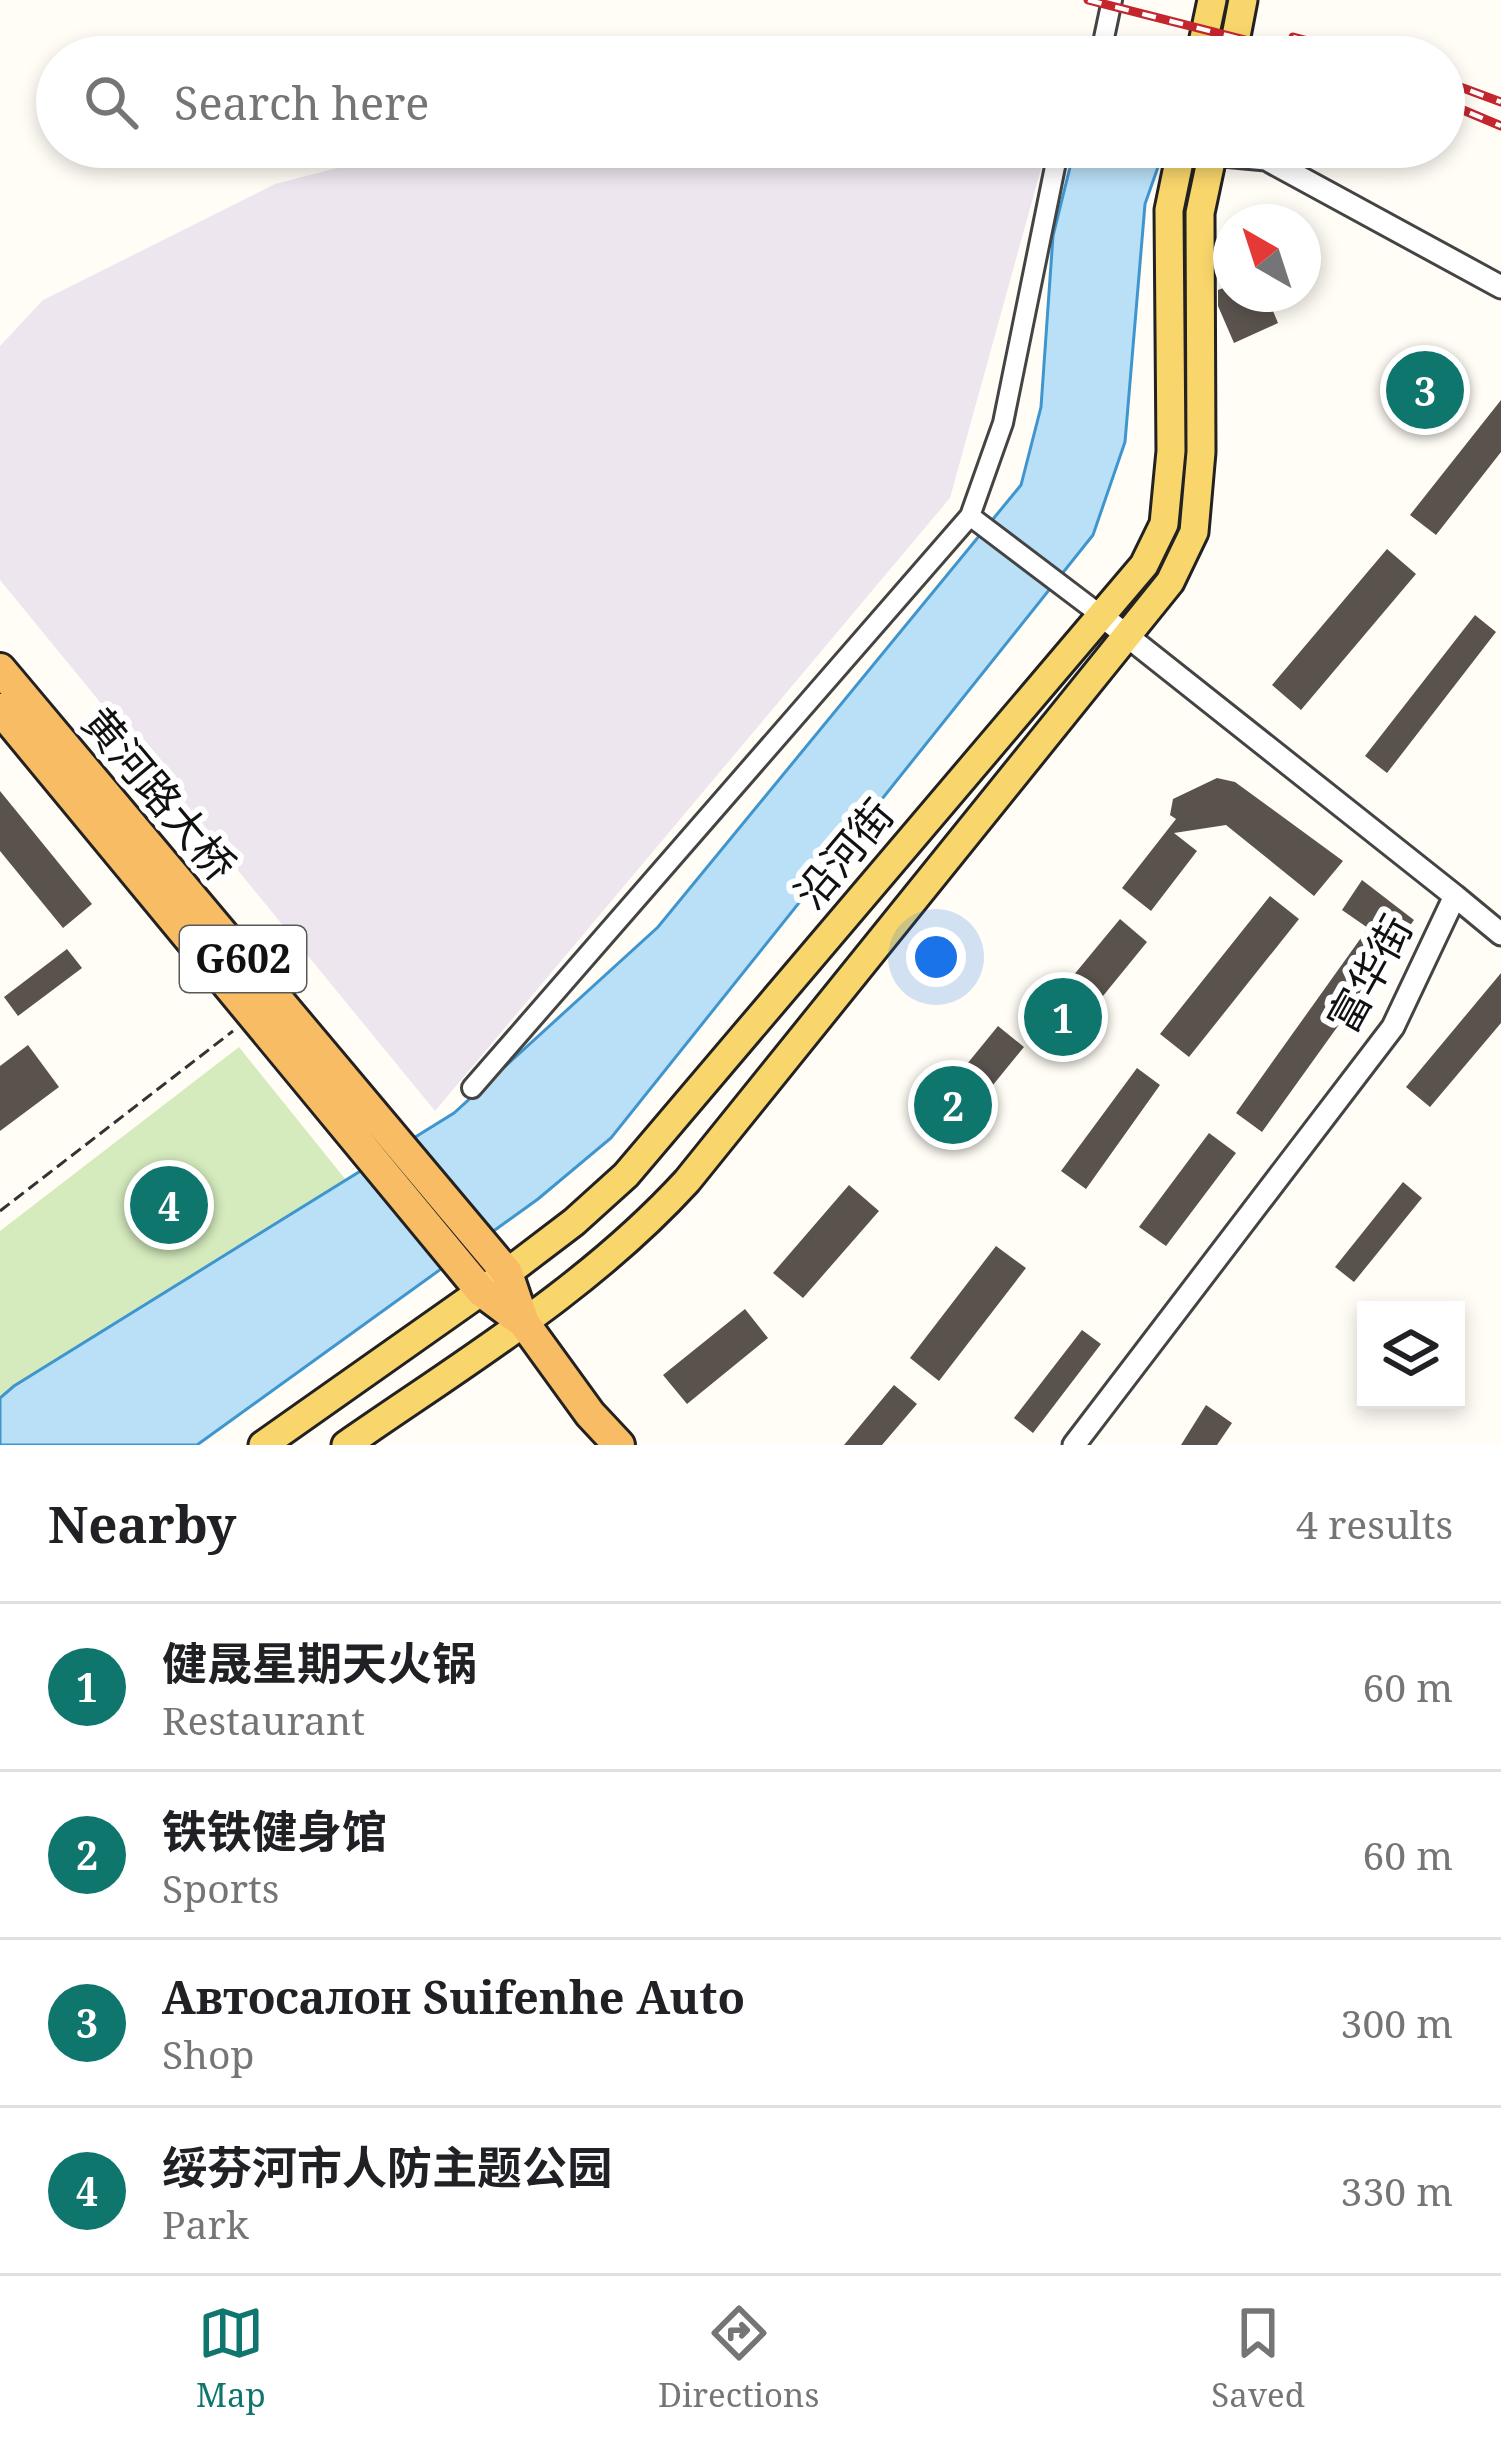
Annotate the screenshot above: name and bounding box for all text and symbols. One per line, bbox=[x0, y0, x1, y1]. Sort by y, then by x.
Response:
search box bbox=[36, 36, 1465, 168]
icon: search bbox=[78, 69, 144, 135]
text: Search here bbox=[174, 72, 429, 133]
north arrow bbox=[1213, 204, 1321, 312]
pin: 3 bbox=[1386, 345, 1464, 435]
street label: 黄河路大桥 bbox=[71, 694, 249, 892]
street label: 沿河街 bbox=[781, 786, 905, 920]
street label: 富华街 bbox=[1313, 904, 1424, 1042]
road number: G602 bbox=[180, 926, 306, 992]
your location bbox=[906, 927, 966, 987]
pin: 1 bbox=[1024, 972, 1102, 1062]
pin: 2 bbox=[914, 1060, 992, 1150]
pin: 4 bbox=[130, 1160, 208, 1250]
map controls bbox=[1357, 1301, 1465, 1409]
button: layers bbox=[1357, 1301, 1465, 1409]
text: Nearby bbox=[48, 1488, 236, 1558]
text: 4 results bbox=[1296, 1497, 1453, 1550]
text: 健晟星期天火锅 bbox=[162, 1632, 477, 1693]
text: 1 bbox=[76, 1660, 98, 1713]
text: 60 m bbox=[1362, 1660, 1453, 1713]
text: Restaurant bbox=[162, 1693, 365, 1746]
text: 铁铁健身馆 bbox=[162, 1800, 387, 1861]
text: 2 bbox=[76, 1828, 98, 1881]
text: 60 m bbox=[1362, 1828, 1453, 1881]
text: Sports bbox=[162, 1861, 279, 1914]
text: Автосалон Suifenhe Auto bbox=[162, 1966, 745, 2027]
text: 3 bbox=[76, 1996, 98, 2049]
text: 300 m bbox=[1341, 1996, 1453, 2049]
text: Shop bbox=[162, 2027, 254, 2080]
text: 绥芬河市人防主题公园 bbox=[162, 2136, 612, 2197]
text: 4 bbox=[76, 2164, 98, 2217]
text: 330 m bbox=[1341, 2164, 1453, 2217]
text: Park bbox=[162, 2197, 249, 2250]
tab: Map bbox=[196, 2300, 266, 2417]
tab: Directions bbox=[658, 2300, 819, 2417]
tab: Saved bbox=[1211, 2300, 1305, 2417]

